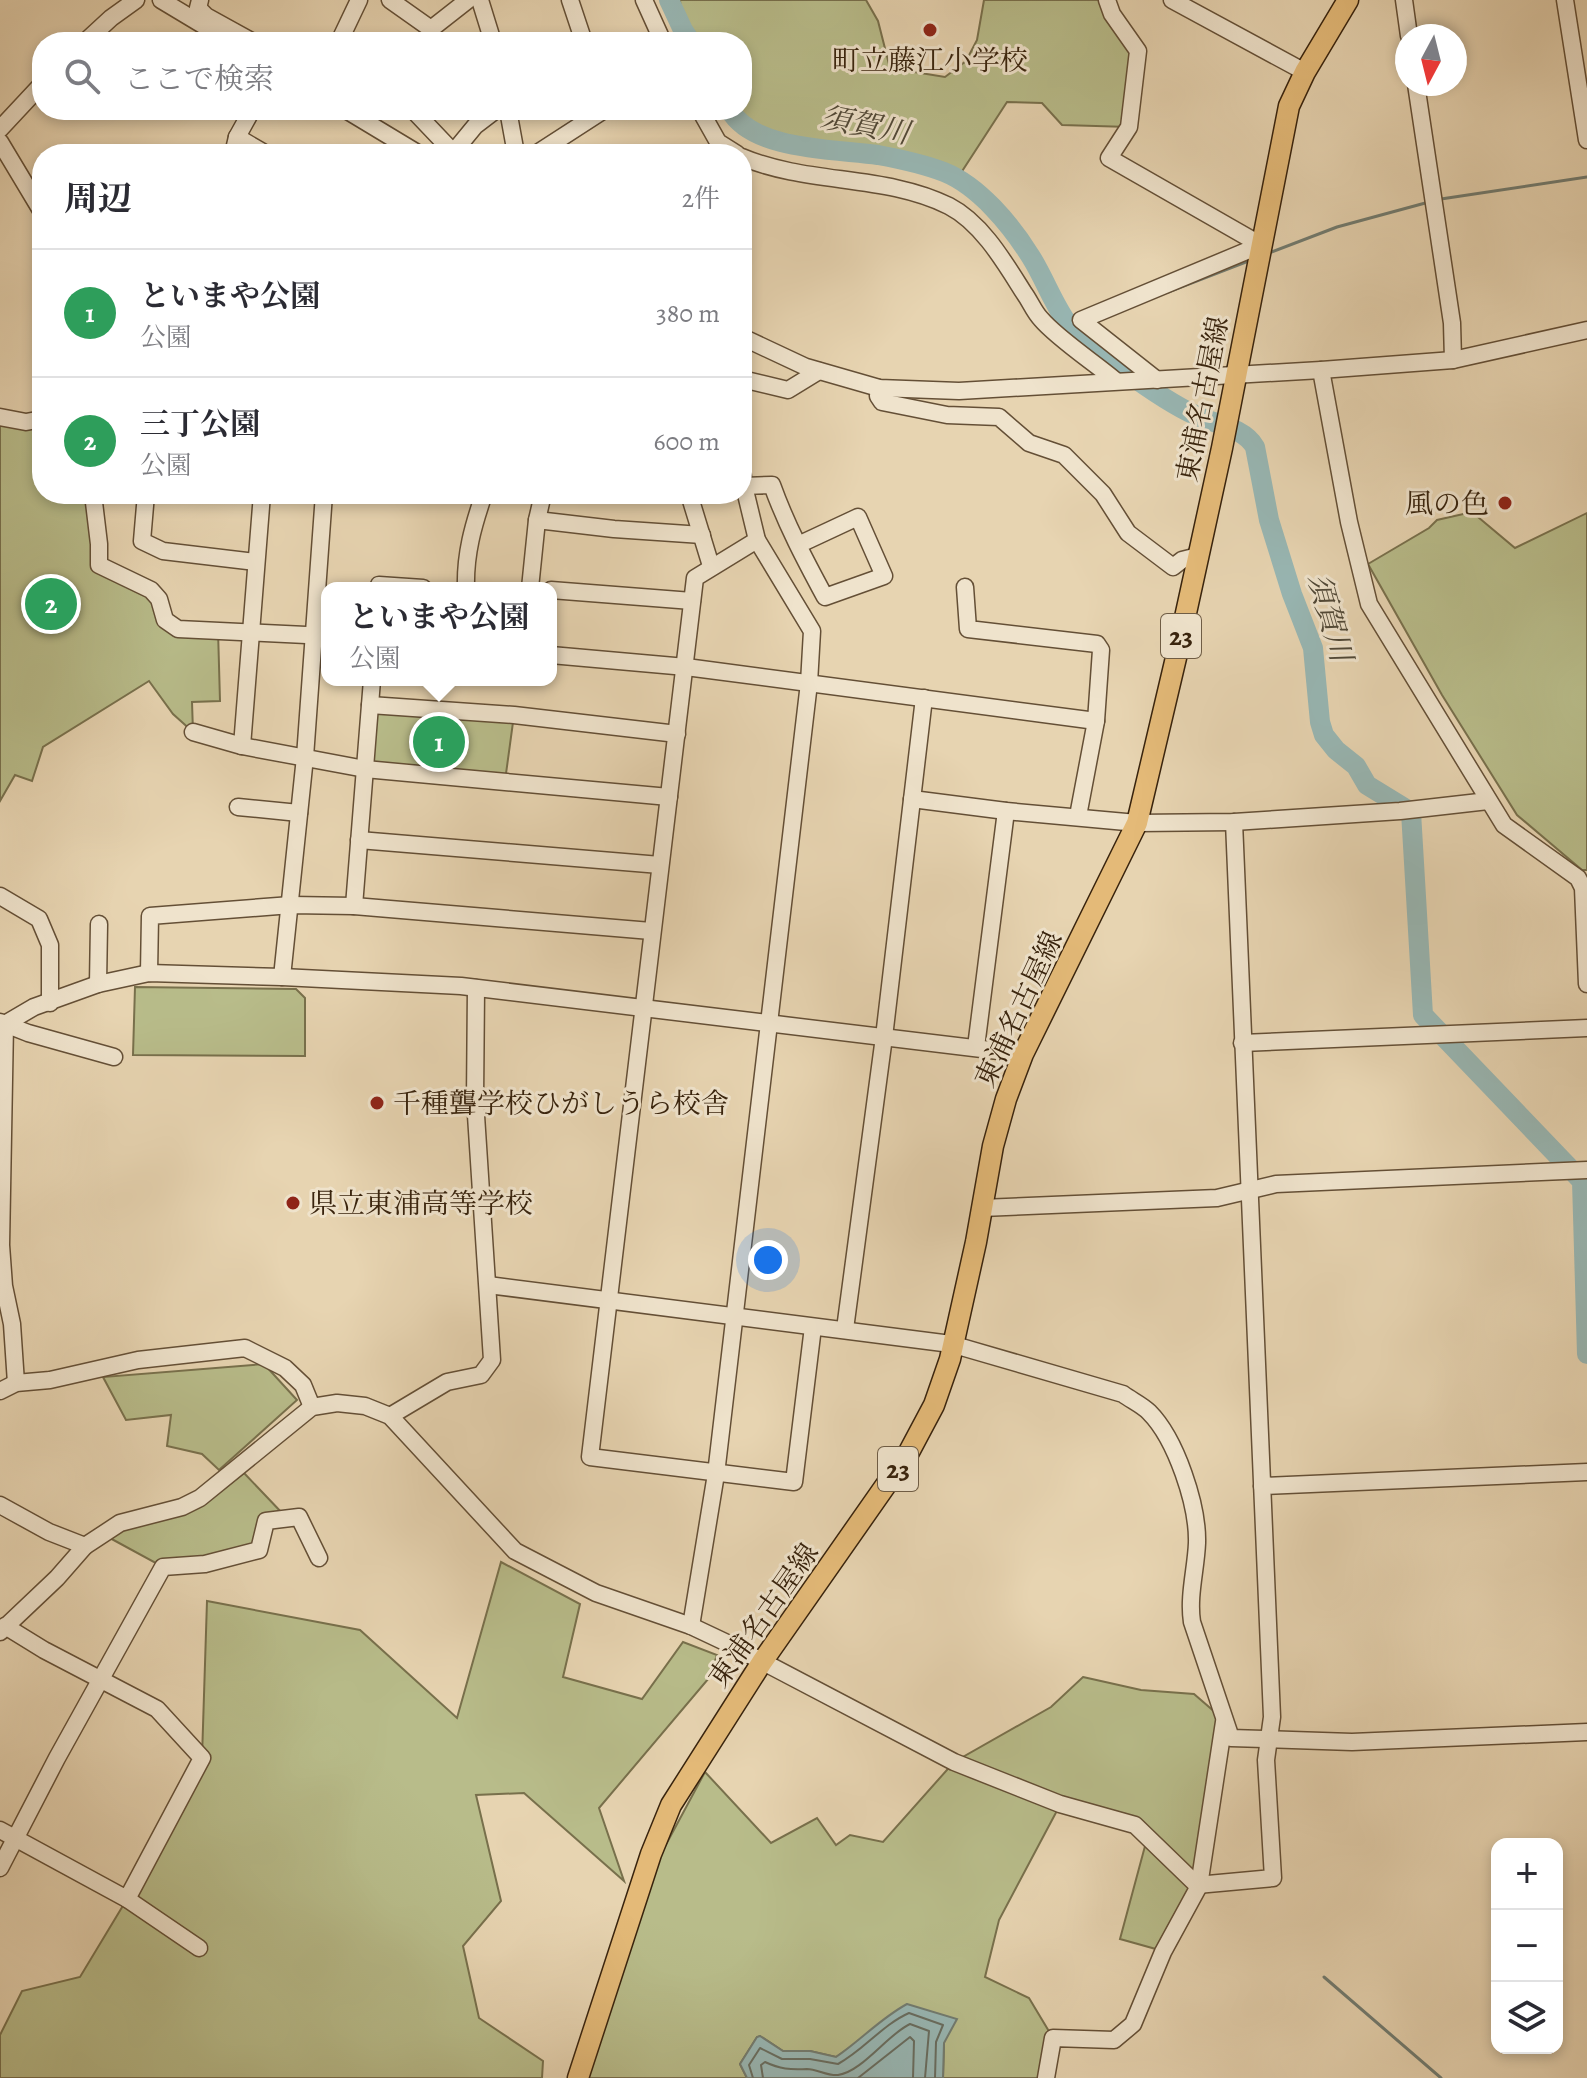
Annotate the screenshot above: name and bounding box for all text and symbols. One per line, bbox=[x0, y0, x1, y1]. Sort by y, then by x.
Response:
marker: 町立藤江小学校 bbox=[921, 21, 939, 39]
north arrow bbox=[1395, 24, 1467, 96]
search box bbox=[32, 32, 752, 120]
place label: 町立藤江小学校 bbox=[832, 42, 1028, 80]
icon: search bbox=[60, 54, 104, 98]
text: ここで検索 bbox=[124, 59, 274, 99]
water label: 須賀川 bbox=[817, 97, 916, 154]
text: 周辺 bbox=[64, 175, 132, 222]
text: 2件 bbox=[682, 181, 720, 216]
text: といまや公園 bbox=[140, 276, 320, 316]
text: 1 bbox=[85, 296, 95, 331]
text: 380 m bbox=[656, 296, 720, 331]
street label: 東浦名古屋線 bbox=[1168, 313, 1238, 485]
text: 公園 bbox=[140, 320, 192, 355]
text: 三丁公園 bbox=[140, 404, 260, 444]
text: 2 bbox=[84, 424, 96, 459]
text: 600 m bbox=[653, 424, 720, 459]
text: 公園 bbox=[140, 448, 192, 483]
place label: 風の色 bbox=[1405, 485, 1489, 523]
marker: 風の色 bbox=[1496, 494, 1514, 512]
water label: 須賀川 bbox=[1298, 568, 1362, 669]
pin: 2 bbox=[25, 574, 77, 634]
popup bbox=[321, 582, 557, 686]
text: といまや公園 bbox=[349, 597, 529, 637]
road number: 23 bbox=[1161, 614, 1201, 658]
text: 公園 bbox=[349, 641, 401, 676]
pin: 1 bbox=[413, 712, 465, 772]
street label: 東浦名古屋線 bbox=[966, 925, 1072, 1094]
place label: 千種聾学校ひがしうら校舎 bbox=[393, 1085, 729, 1123]
marker: 千種聾学校ひがしうら校舎 bbox=[368, 1094, 386, 1112]
place label: 県立東浦高等学校 bbox=[309, 1185, 533, 1223]
marker: 県立東浦高等学校 bbox=[284, 1194, 302, 1212]
your location bbox=[748, 1240, 788, 1280]
road number: 23 bbox=[878, 1447, 918, 1491]
street label: 東浦名古屋線 bbox=[700, 1536, 828, 1695]
map controls bbox=[1491, 1838, 1563, 2054]
button: + bbox=[1491, 1838, 1563, 1910]
button: − bbox=[1491, 1910, 1563, 1982]
button: layers bbox=[1491, 1982, 1563, 2054]

